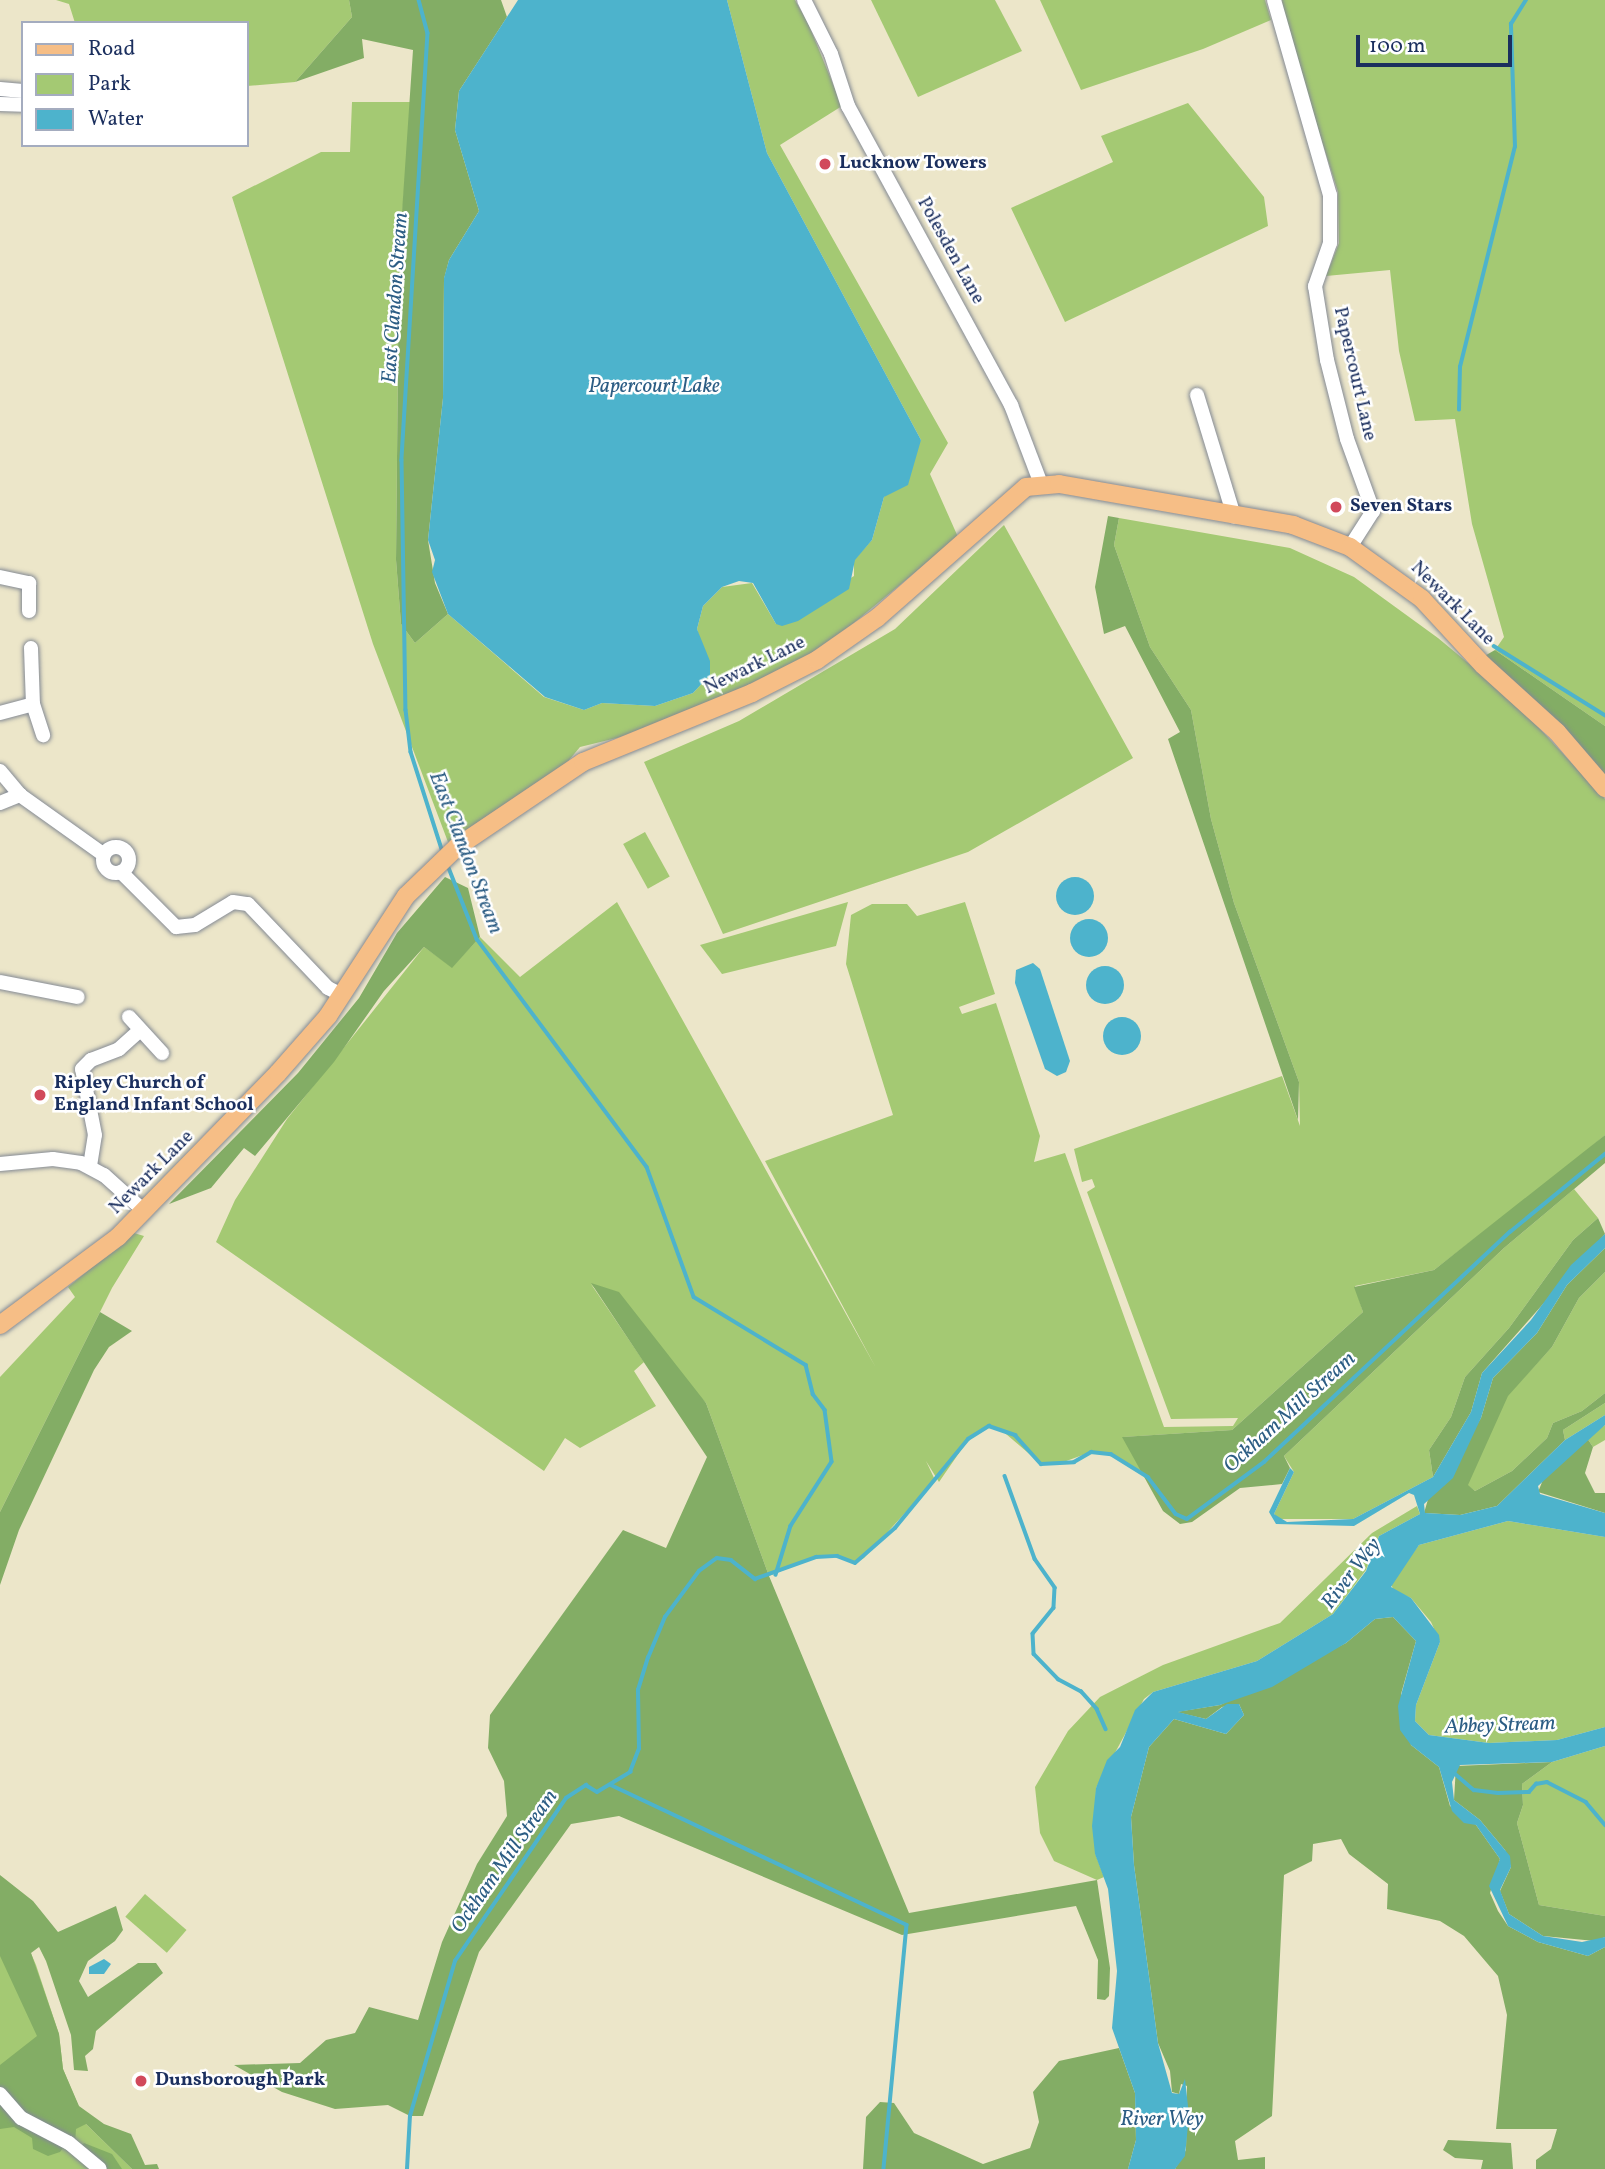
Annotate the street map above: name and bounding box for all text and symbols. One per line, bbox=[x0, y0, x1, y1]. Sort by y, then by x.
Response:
legend bbox=[21, 21, 248, 147]
scale bar bbox=[1360, 21, 1516, 65]
text: 100 m bbox=[1369, 32, 1426, 61]
text: Road bbox=[88, 35, 135, 64]
text: Park bbox=[88, 70, 131, 99]
text: Water bbox=[88, 105, 144, 134]
place label: Lucknow Towers bbox=[839, 153, 987, 175]
marker: Lucknow Towers bbox=[817, 156, 833, 172]
street label: Polesden Lane bbox=[911, 194, 989, 308]
water label: East Clandon Stream bbox=[377, 212, 415, 384]
street label: Papercourt Lane bbox=[1328, 305, 1380, 443]
water label: Papercourt Lake bbox=[588, 374, 720, 400]
place label: Seven Stars bbox=[1350, 496, 1452, 518]
marker: Seven Stars bbox=[1328, 499, 1344, 515]
street label: Newark Lane bbox=[1405, 557, 1499, 651]
street label: Newark Lane bbox=[701, 632, 809, 700]
water label: East Clandon Stream bbox=[422, 768, 508, 938]
place label: Ripley Church of England Infant School bbox=[54, 1073, 254, 1117]
marker: Ripley Church of England Infant School bbox=[32, 1087, 48, 1103]
street label: Newark Lane bbox=[105, 1126, 199, 1220]
water label: Ockham Mill Stream bbox=[1219, 1347, 1361, 1479]
water label: River Wey bbox=[1317, 1533, 1387, 1615]
water label: Abbey Stream bbox=[1444, 1711, 1556, 1741]
water label: Ockham Mill Stream bbox=[446, 1785, 564, 1939]
place label: Dunsborough Park bbox=[155, 2070, 325, 2092]
marker: Dunsborough Park bbox=[133, 2073, 149, 2089]
water label: River Wey bbox=[1120, 2107, 1204, 2133]

